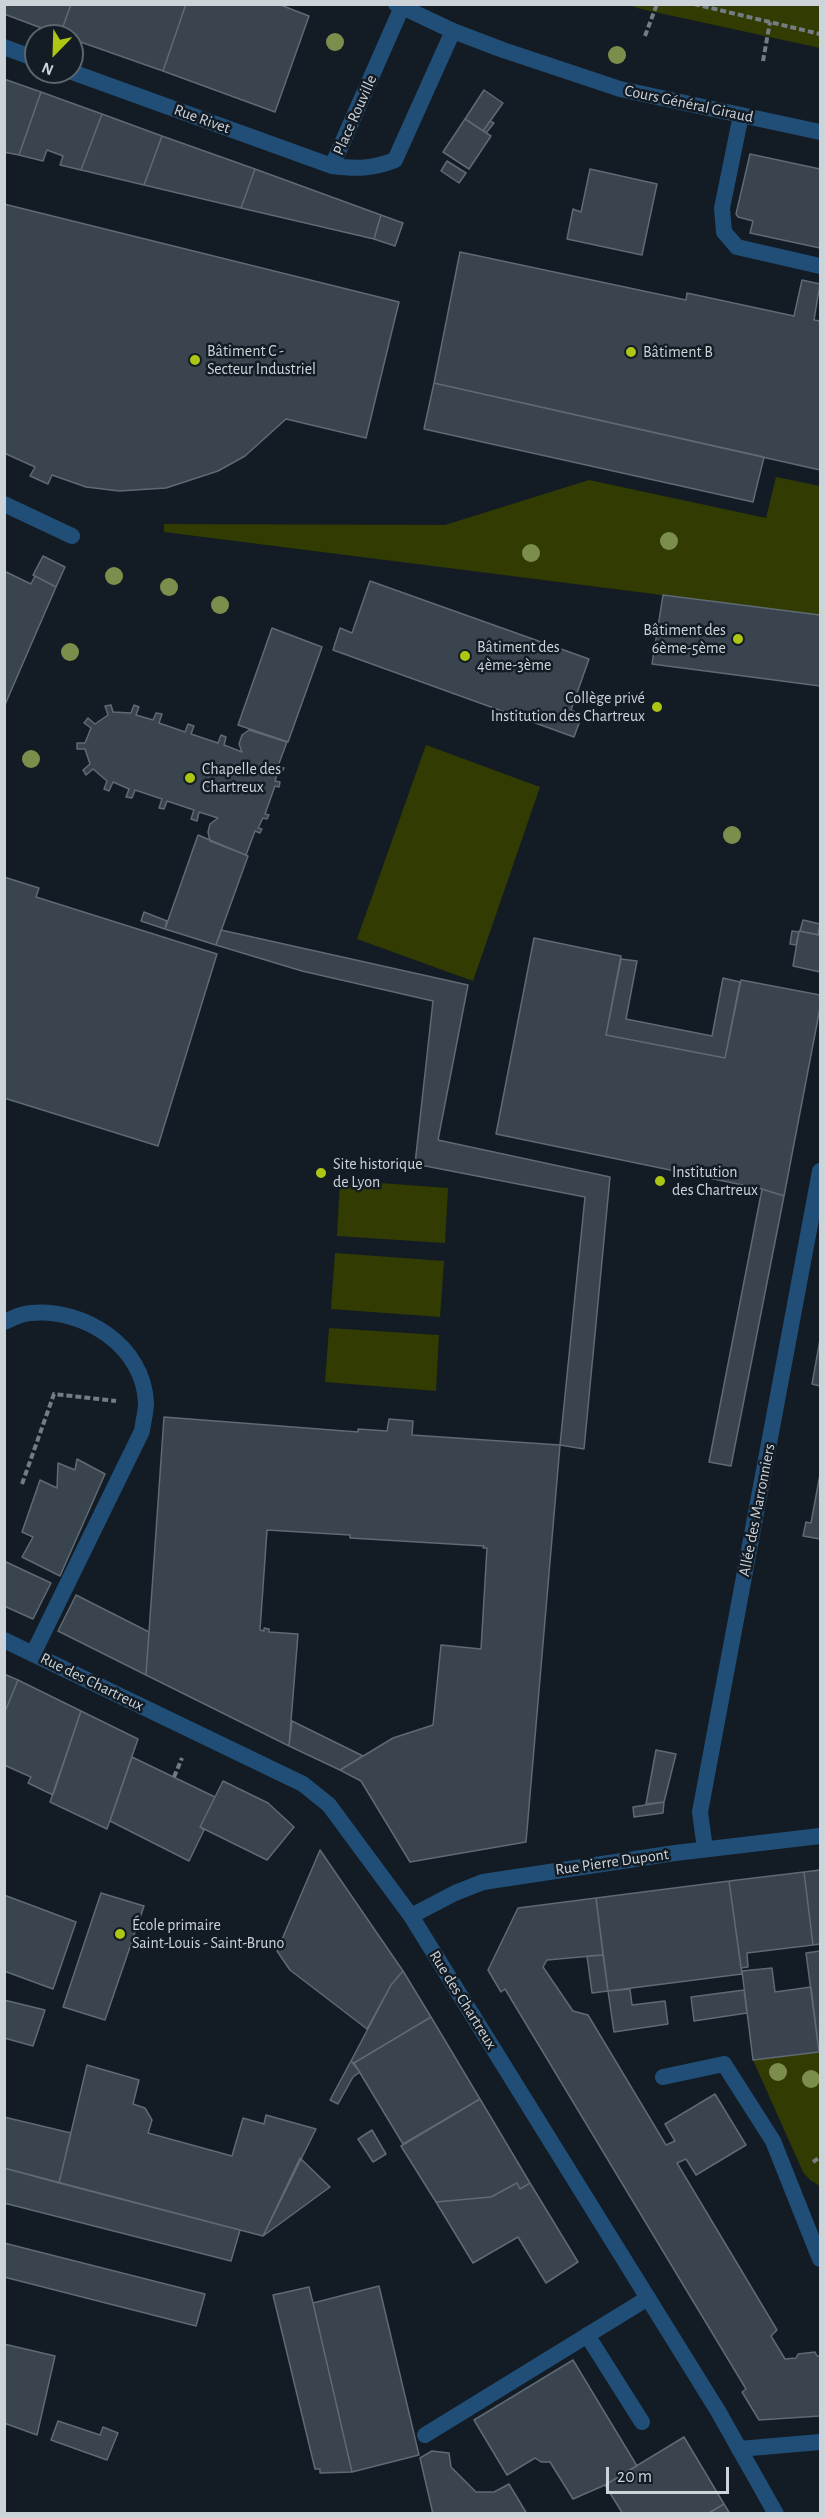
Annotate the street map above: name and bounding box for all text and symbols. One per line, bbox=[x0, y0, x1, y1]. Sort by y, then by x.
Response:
north arrow bbox=[24, 24, 84, 84]
text: N bbox=[40, 59, 56, 78]
street label: Place Rouville bbox=[329, 72, 381, 158]
street label: Cours Général Giraud bbox=[623, 81, 755, 127]
street label: Rue Rivet bbox=[171, 100, 233, 138]
place label: Bâtiment C - Secteur Industriel bbox=[207, 341, 316, 379]
place label: Bâtiment B bbox=[643, 342, 713, 362]
marker: Bâtiment B bbox=[624, 345, 638, 359]
marker: Bâtiment C - Secteur Industriel bbox=[188, 353, 202, 367]
place label: Bâtiment des 6ème-5ème bbox=[643, 620, 726, 658]
marker: Bâtiment des 6ème-5ème bbox=[731, 632, 745, 646]
place label: Bâtiment des 4ème-3ème bbox=[477, 637, 560, 675]
marker: Bâtiment des 4ème-3ème bbox=[458, 649, 472, 663]
place label: Collège privé Institution des Chartreux bbox=[491, 688, 645, 726]
marker: Collège privé Institution des Chartreux bbox=[650, 700, 664, 714]
place label: Chapelle des Chartreux bbox=[202, 759, 281, 797]
marker: Chapelle des Chartreux bbox=[183, 771, 197, 785]
place label: Site historique de Lyon bbox=[333, 1154, 423, 1192]
place label: Institution des Chartreux bbox=[672, 1162, 758, 1200]
marker: Site historique de Lyon bbox=[314, 1166, 328, 1180]
marker: Institution des Chartreux bbox=[653, 1174, 667, 1188]
street label: Allée des Marronniers bbox=[735, 1442, 779, 1578]
street label: Rue des Chartreux bbox=[37, 1649, 147, 1715]
street label: Rue Pierre Dupont bbox=[554, 1845, 670, 1879]
place label: École primaire Saint-Louis - Saint-Bruno bbox=[132, 1915, 284, 1953]
marker: École primaire Saint-Louis - Saint-Bruno bbox=[113, 1927, 127, 1941]
street label: Rue des Chartreux bbox=[425, 1947, 501, 2053]
scale bar bbox=[609, 2455, 732, 2493]
text: 20 m bbox=[617, 2468, 652, 2486]

